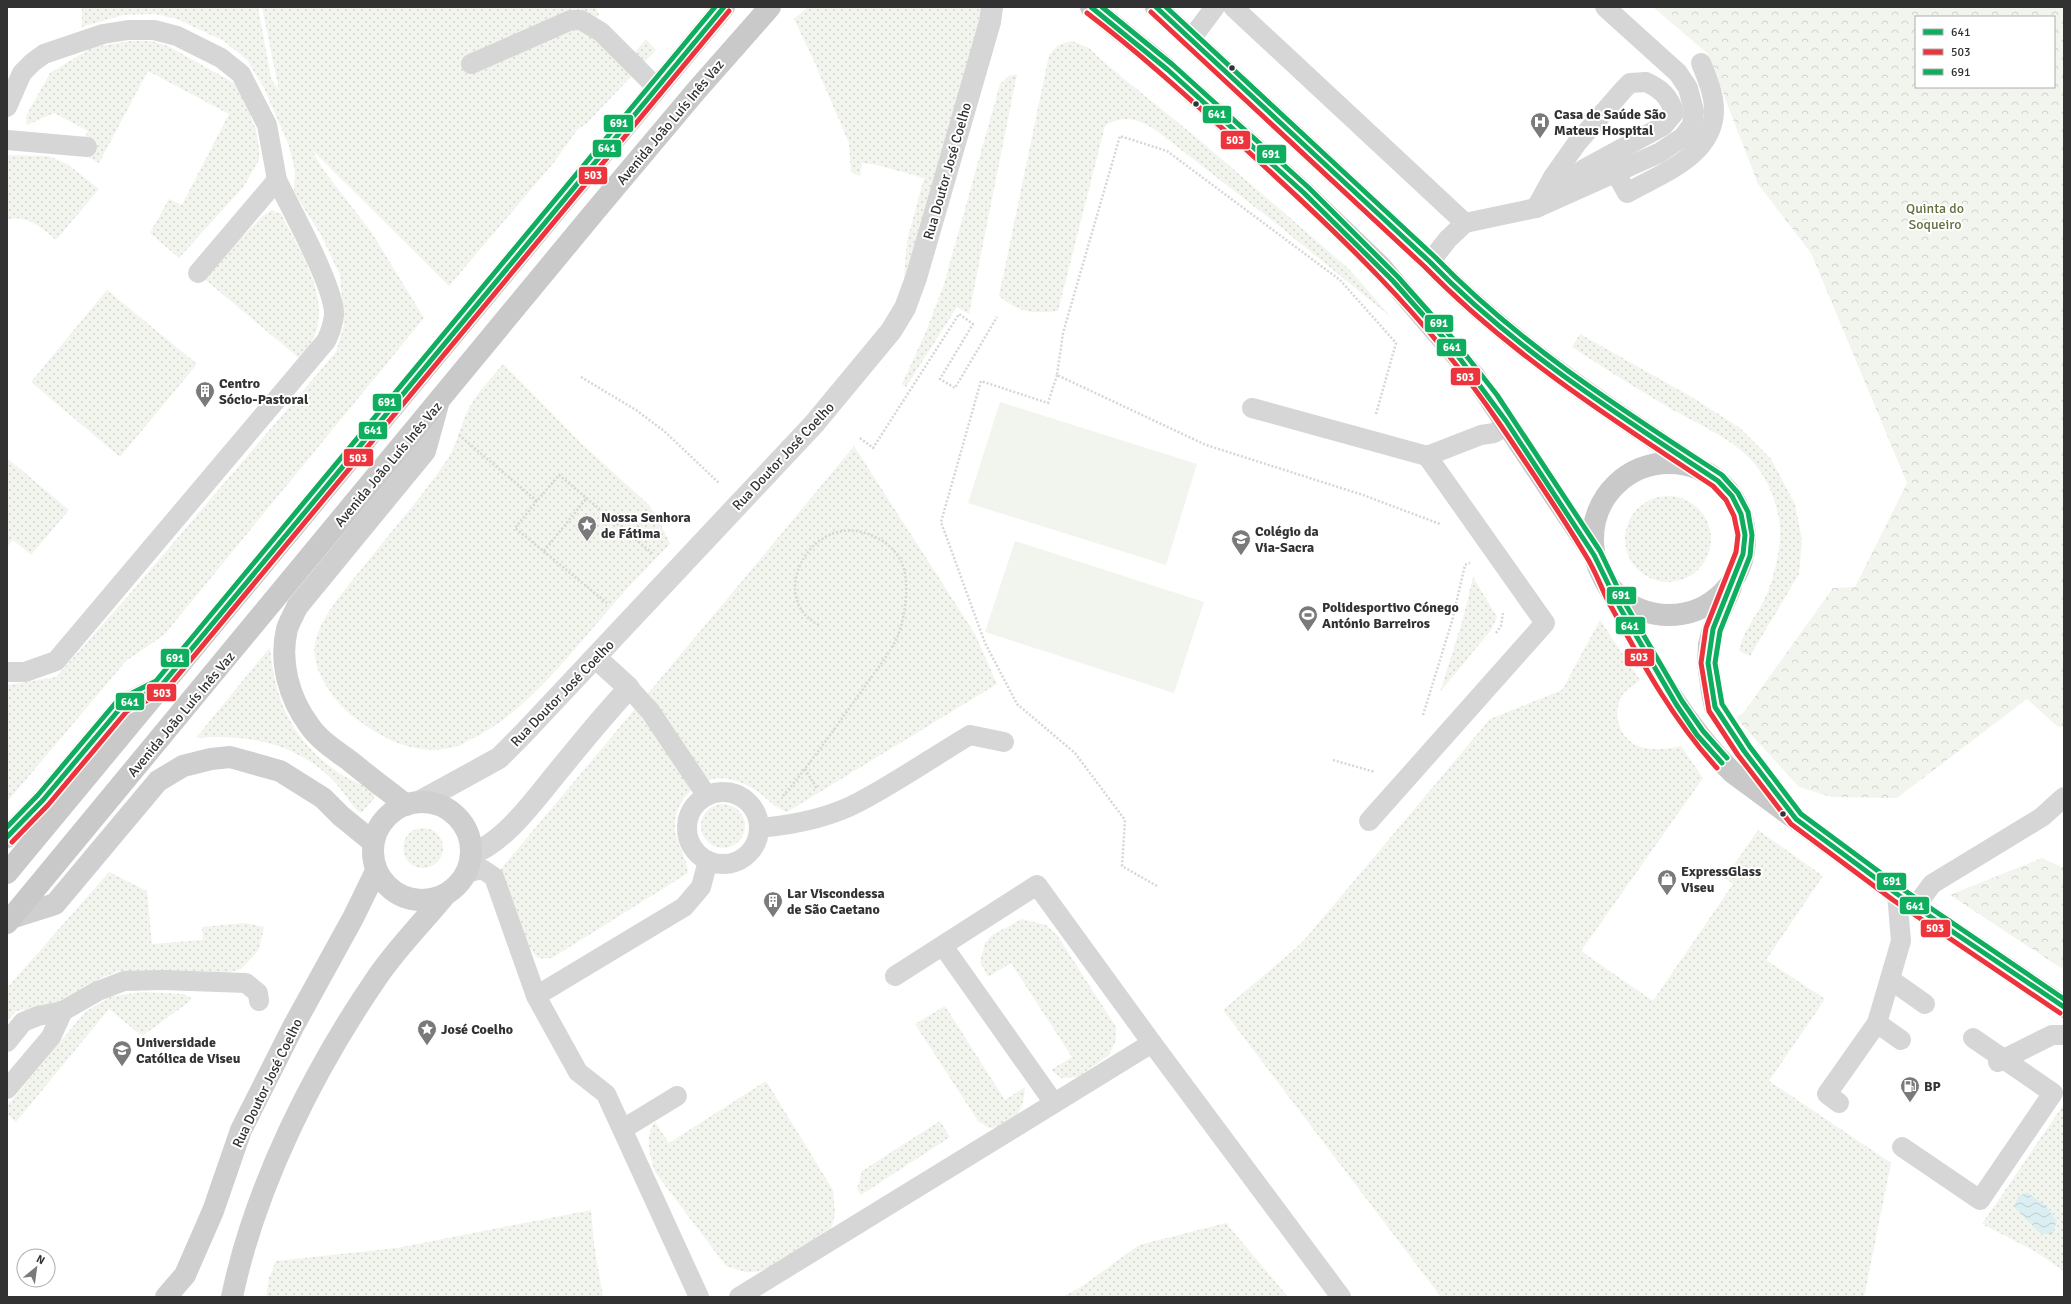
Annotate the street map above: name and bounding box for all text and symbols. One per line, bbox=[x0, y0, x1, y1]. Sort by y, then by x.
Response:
legend bbox=[1915, 16, 2055, 88]
text: 641 bbox=[1951, 25, 1970, 40]
text: 503 bbox=[1951, 45, 1970, 60]
street label: Avenida João Luís Inês Vaz bbox=[613, 56, 728, 188]
unlabelled marker bbox=[1227, 63, 1237, 73]
text: 691 bbox=[1951, 65, 1970, 80]
unlabelled marker bbox=[1191, 99, 1201, 109]
street label: Rua Doutor José Coelho bbox=[920, 101, 975, 242]
line badge: 641 bbox=[1202, 105, 1232, 124]
place label: Casa de Saúde São Mateus Hospital bbox=[1554, 106, 1666, 139]
text: 641 bbox=[1208, 108, 1226, 121]
hospital icon: Casa de Saúde São Mateus Hospital bbox=[1529, 111, 1551, 139]
line badge: 691 bbox=[603, 114, 634, 133]
text: 691 bbox=[610, 117, 628, 130]
line badge: 503 bbox=[1220, 130, 1251, 150]
text: 503 bbox=[1226, 134, 1244, 147]
line badge: 641 bbox=[592, 139, 622, 158]
text: 641 bbox=[598, 142, 616, 155]
line badge: 691 bbox=[1256, 144, 1287, 164]
text: 691 bbox=[1262, 148, 1280, 161]
line badge: 503 bbox=[578, 166, 608, 185]
text: 503 bbox=[584, 169, 602, 182]
park label: Quinta do Soqueiro bbox=[1906, 200, 1964, 233]
line badge: 691 bbox=[1424, 314, 1454, 333]
text: 691 bbox=[1430, 317, 1448, 330]
line badge: 641 bbox=[1436, 338, 1467, 357]
text: 641 bbox=[1443, 341, 1461, 354]
line badge: 503 bbox=[1450, 367, 1481, 386]
text: 503 bbox=[1456, 371, 1474, 384]
place label: Centro Sócio-Pastoral bbox=[219, 375, 309, 408]
building icon: Centro Sócio-Pastoral bbox=[194, 380, 216, 408]
line badge: 691 bbox=[372, 393, 402, 412]
text: 691 bbox=[378, 396, 396, 409]
street label: Avenida João Luís Inês Vaz bbox=[331, 398, 446, 530]
street label: Rua Doutor José Coelho bbox=[729, 399, 838, 514]
line badge: 641 bbox=[358, 421, 388, 440]
text: 641 bbox=[364, 424, 382, 437]
line badge: 503 bbox=[343, 448, 374, 467]
text: 503 bbox=[349, 452, 367, 465]
place label: Nossa Senhora de Fátima bbox=[601, 509, 691, 542]
place icon: Nossa Senhora de Fátima bbox=[576, 514, 598, 542]
place label: Colégio da Via-Sacra bbox=[1255, 523, 1319, 556]
school or university icon: Colégio da Via-Sacra bbox=[1230, 528, 1252, 556]
line badge: 691 bbox=[1606, 586, 1637, 605]
text: 691 bbox=[1612, 589, 1630, 602]
place label: Polidesportivo Cónego António Barreiros bbox=[1322, 599, 1459, 632]
sports icon: Polidesportivo Cónego António Barreiros bbox=[1297, 604, 1319, 632]
line badge: 641 bbox=[1615, 616, 1646, 635]
text: 641 bbox=[1621, 620, 1639, 633]
street label: Rua Doutor José Coelho bbox=[507, 636, 618, 750]
street label: Avenida João Luís Inês Vaz bbox=[124, 648, 239, 780]
line badge: 691 bbox=[160, 648, 190, 668]
line badge: 503 bbox=[1624, 648, 1655, 667]
text: 503 bbox=[1630, 651, 1648, 664]
text: 691 bbox=[166, 652, 184, 665]
line badge: 503 bbox=[146, 683, 177, 702]
text: 503 bbox=[153, 687, 171, 700]
line badge: 641 bbox=[115, 692, 145, 711]
text: 641 bbox=[121, 696, 139, 709]
unlabelled marker bbox=[1778, 809, 1788, 819]
place label: ExpressGlass Viseu bbox=[1681, 863, 1761, 896]
shop icon: ExpressGlass Viseu bbox=[1656, 868, 1678, 896]
line badge: 691 bbox=[1876, 872, 1907, 891]
text: 691 bbox=[1883, 875, 1901, 888]
place label: Lar Viscondessa de São Caetano bbox=[787, 885, 885, 918]
building icon: Lar Viscondessa de São Caetano bbox=[762, 890, 784, 918]
line badge: 641 bbox=[1899, 896, 1930, 915]
text: 641 bbox=[1906, 900, 1924, 913]
line badge: 503 bbox=[1920, 919, 1951, 938]
text: 503 bbox=[1926, 922, 1944, 935]
street label: Rua Doutor José Coelho bbox=[229, 1016, 306, 1151]
place icon: José Coelho bbox=[416, 1018, 438, 1046]
place label: José Coelho bbox=[441, 1021, 513, 1038]
place label: Universidade Católica de Viseu bbox=[136, 1034, 241, 1067]
school or university icon: Universidade Católica de Viseu bbox=[111, 1039, 133, 1067]
fuel station icon: BP bbox=[1899, 1075, 1921, 1103]
place label: BP bbox=[1924, 1078, 1941, 1095]
north arrow bbox=[16, 1248, 56, 1288]
text: N bbox=[34, 1252, 47, 1267]

